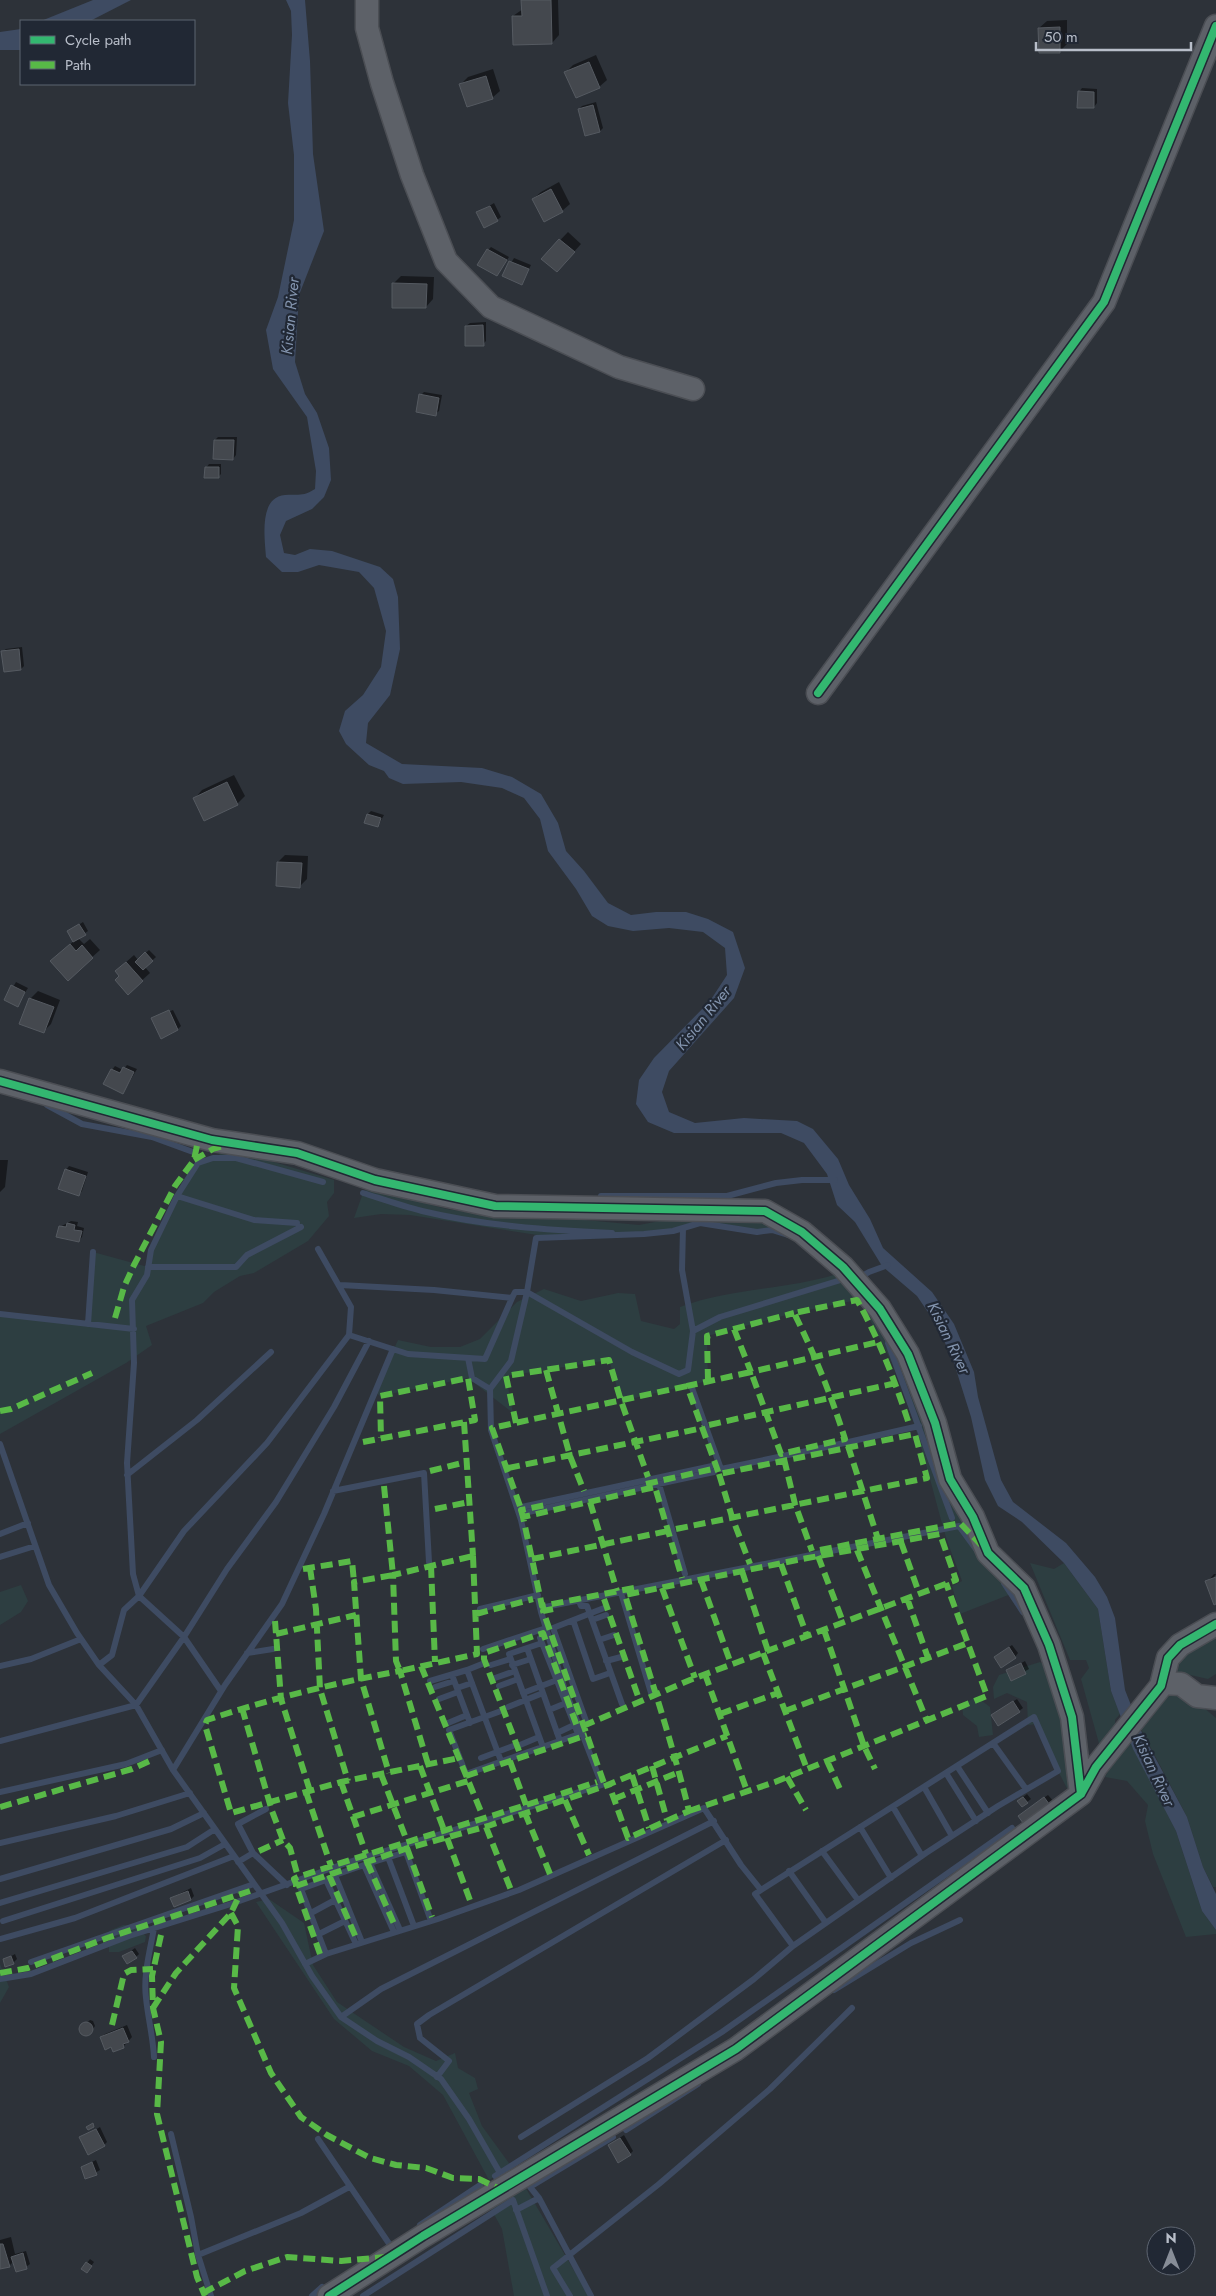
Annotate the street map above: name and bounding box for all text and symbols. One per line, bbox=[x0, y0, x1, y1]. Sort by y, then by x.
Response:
legend bbox=[20, 20, 195, 85]
scale bar bbox=[1036, 20, 1191, 52]
text: 50 m bbox=[1044, 26, 1078, 48]
text: Cycle path bbox=[65, 29, 132, 51]
text: Path bbox=[65, 54, 91, 76]
water label: Kisian River bbox=[275, 275, 305, 356]
water label: Kisian River bbox=[670, 979, 737, 1055]
water label: Kisian River bbox=[922, 1298, 977, 1379]
water label: Kisian River bbox=[1127, 1730, 1182, 1812]
north arrow bbox=[1146, 2226, 1196, 2276]
text: N bbox=[1165, 2228, 1177, 2248]

